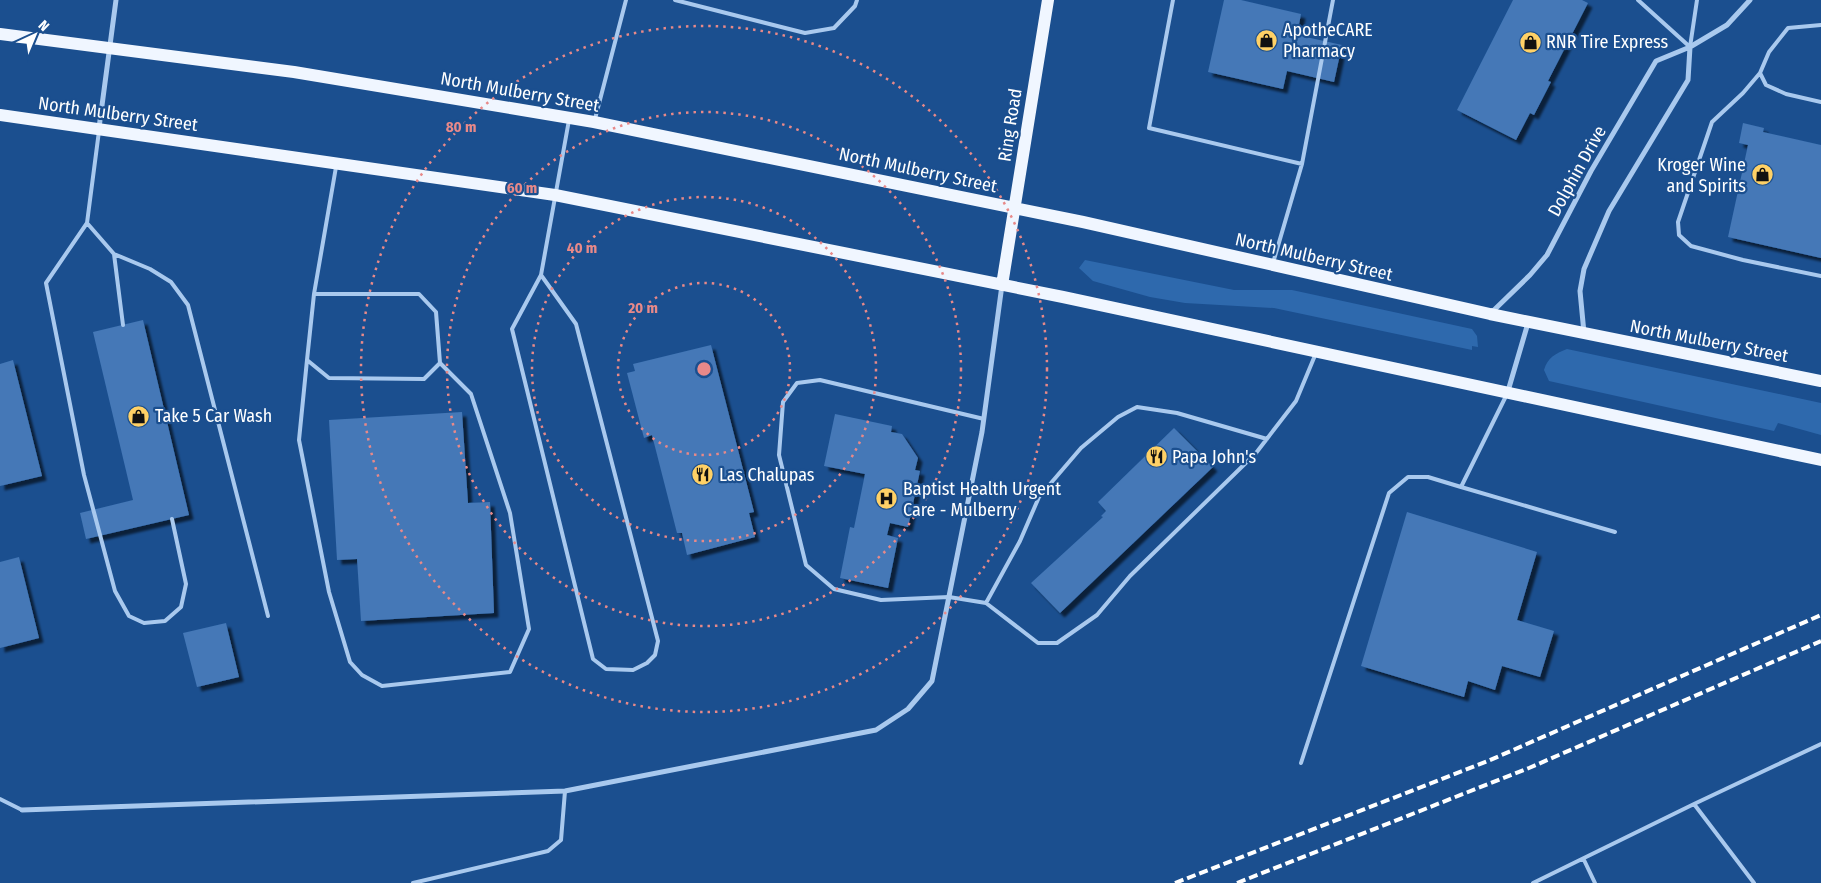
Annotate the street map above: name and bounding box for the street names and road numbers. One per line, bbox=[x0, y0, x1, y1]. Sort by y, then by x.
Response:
street label: North Mulberry Street bbox=[439, 67, 601, 117]
street label: Ring Road bbox=[993, 87, 1027, 163]
street label: North Mulberry Street bbox=[37, 92, 199, 136]
street label: Dolphin Drive bbox=[1543, 122, 1611, 220]
street label: North Mulberry Street bbox=[837, 143, 999, 197]
street label: North Mulberry Street bbox=[1233, 228, 1395, 286]
street label: North Mulberry Street bbox=[1628, 315, 1790, 367]

